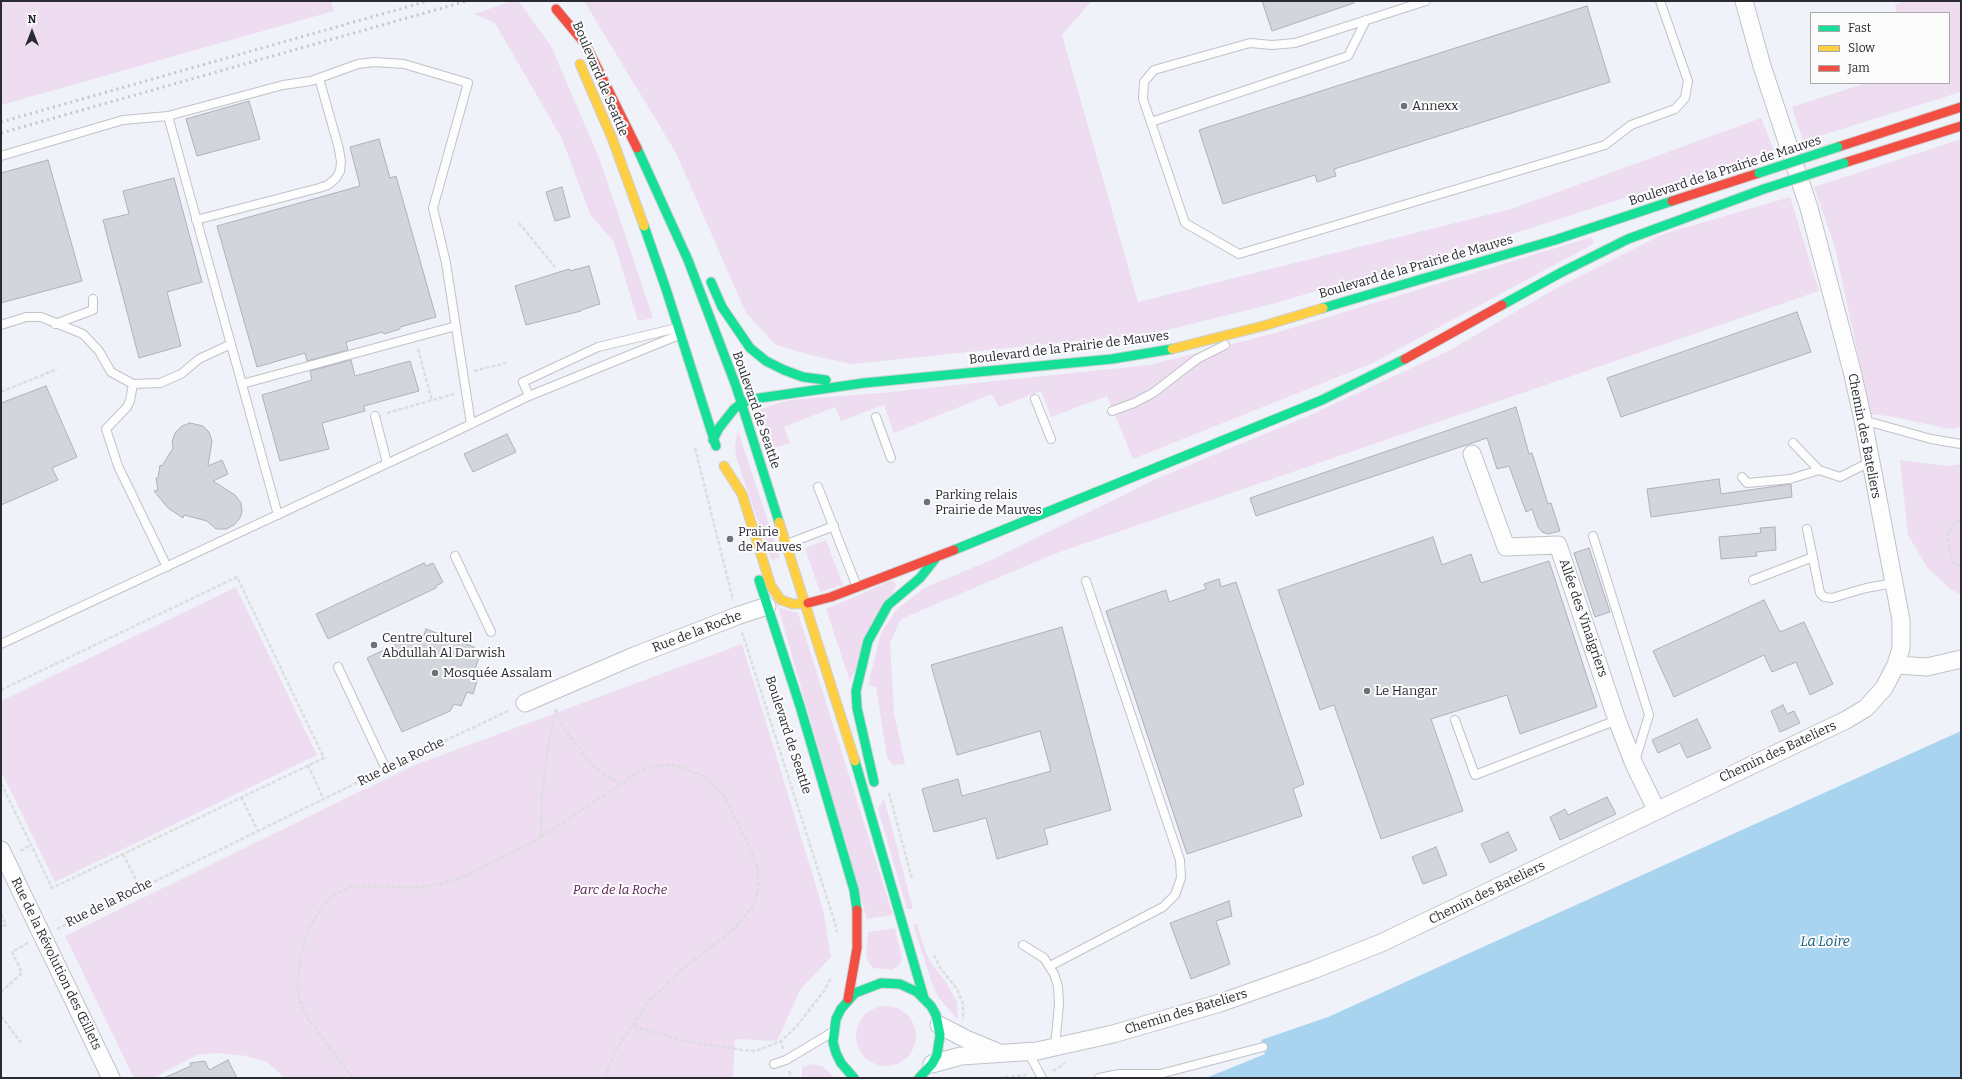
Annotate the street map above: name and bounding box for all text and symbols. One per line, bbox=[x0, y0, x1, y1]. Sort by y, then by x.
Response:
north arrow bbox=[12, 12, 52, 52]
legend bbox=[1810, 12, 1950, 84]
text: N bbox=[28, 13, 36, 26]
street label: Boulevard de Seattle bbox=[569, 19, 631, 139]
text: Fast bbox=[1848, 21, 1871, 35]
text: Slow bbox=[1848, 41, 1875, 55]
text: Jam bbox=[1848, 61, 1870, 75]
place label: Annexx bbox=[1412, 98, 1458, 114]
marker: Annexx bbox=[1399, 101, 1409, 111]
street label: Boulevard de la Prairie de Mauves bbox=[1627, 132, 1823, 210]
street label: Boulevard de la Prairie de Mauves bbox=[1317, 232, 1515, 302]
street label: Boulevard de la Prairie de Mauves bbox=[968, 328, 1170, 368]
street label: Boulevard de Seattle bbox=[729, 349, 783, 471]
street label: Chemin des Bateliers bbox=[1844, 372, 1884, 500]
place label: Parking relais Prairie de Mauves bbox=[935, 487, 1042, 518]
marker: Parking relais Prairie de Mauves bbox=[922, 497, 932, 507]
place label: Prairie de Mauves bbox=[738, 524, 802, 555]
marker: Prairie de Mauves bbox=[725, 534, 735, 544]
street label: Allée des Vinaigriers bbox=[1555, 557, 1611, 679]
street label: Rue de la Roche bbox=[650, 608, 744, 656]
place label: Centre culturel Abdullah Al Darwish bbox=[382, 630, 505, 661]
marker: Centre culturel Abdullah Al Darwish bbox=[369, 640, 379, 650]
place label: Mosquée Assalam bbox=[443, 665, 552, 681]
marker: Mosquée Assalam bbox=[430, 668, 440, 678]
street label: Boulevard de Seattle bbox=[762, 674, 814, 796]
place label: Le Hangar bbox=[1375, 683, 1437, 699]
marker: Le Hangar bbox=[1362, 686, 1372, 696]
street label: Chemin des Bateliers bbox=[1717, 718, 1839, 786]
street label: Rue de la Roche bbox=[355, 734, 447, 790]
street label: Chemin des Bateliers bbox=[1426, 858, 1548, 928]
street label: Rue de la Révolution des Œillets bbox=[7, 875, 105, 1053]
street label: Rue de la Roche bbox=[63, 875, 155, 931]
park label: Parc de la Roche bbox=[573, 882, 667, 898]
water label: La Loire bbox=[1800, 934, 1850, 950]
street label: Chemin des Bateliers bbox=[1123, 986, 1249, 1038]

